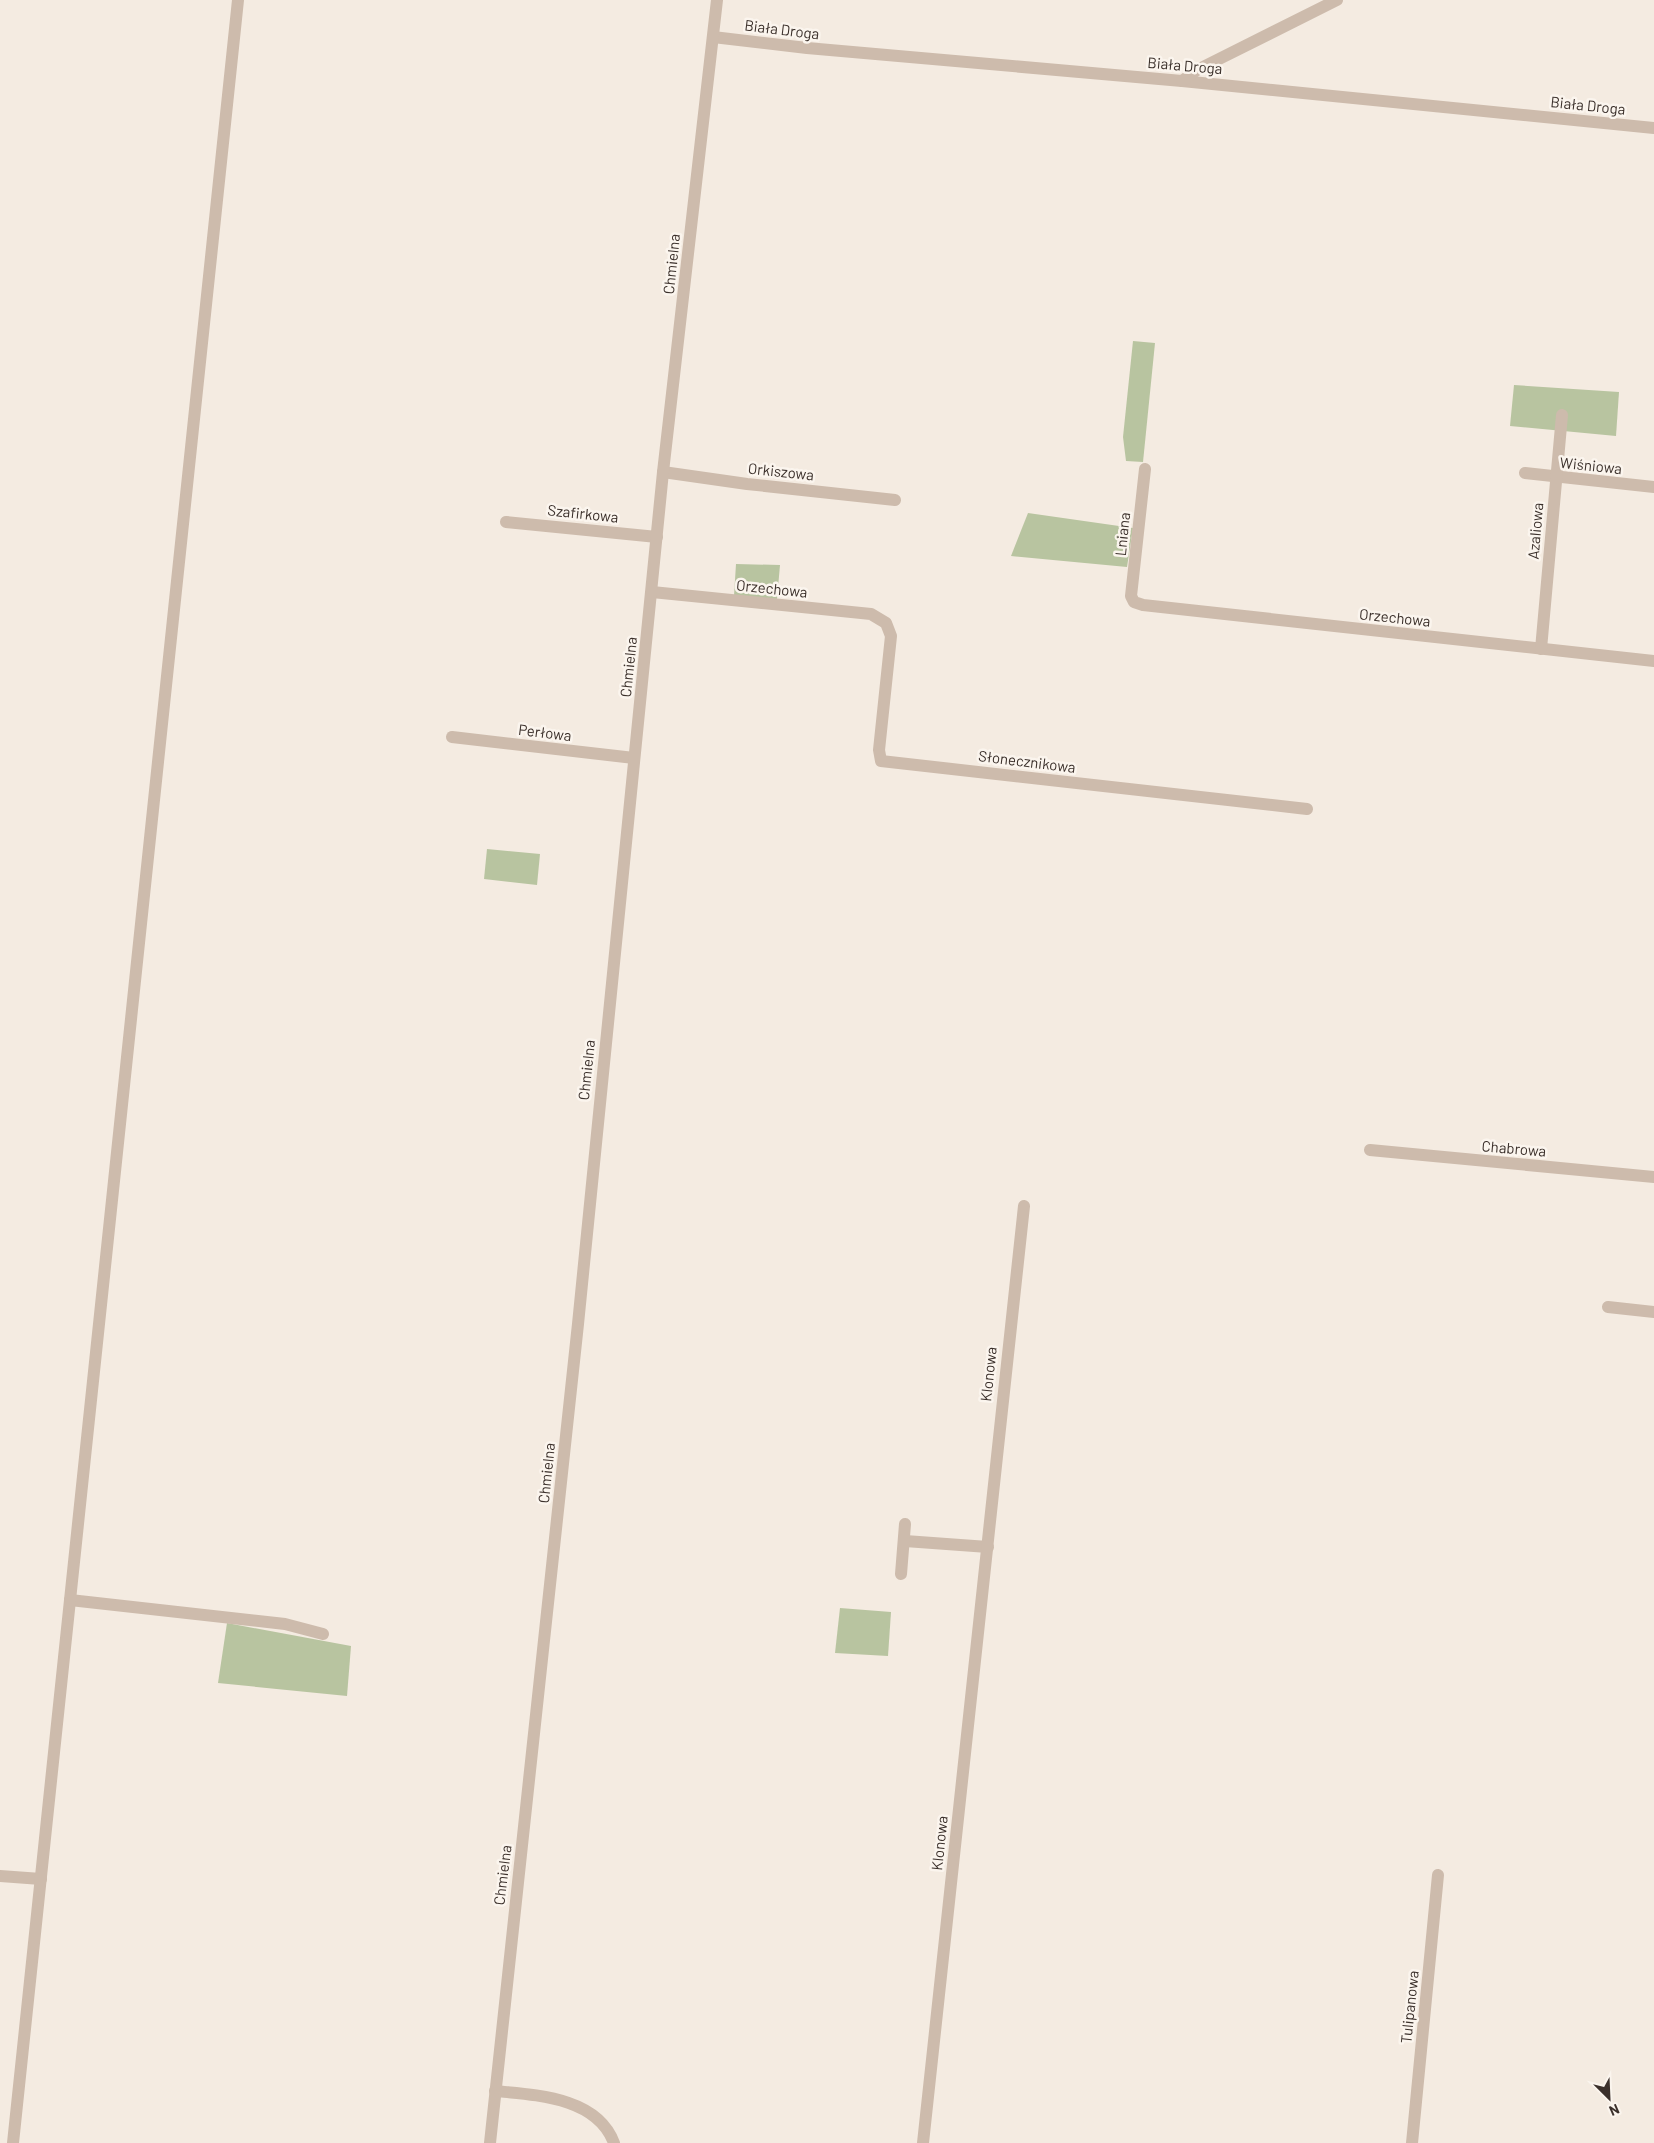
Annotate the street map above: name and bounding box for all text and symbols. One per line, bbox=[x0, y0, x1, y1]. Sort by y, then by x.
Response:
street label: Biała Droga bbox=[744, 15, 820, 43]
street label: Biała Droga bbox=[1147, 53, 1223, 77]
street label: Biała Droga bbox=[1550, 92, 1626, 118]
street label: Chmielna bbox=[659, 233, 683, 295]
street label: Wiśniowa bbox=[1559, 453, 1623, 477]
street label: Orkiszowa bbox=[747, 459, 815, 483]
street label: Szafirkowa bbox=[547, 500, 619, 526]
street label: Azaliowa bbox=[1524, 502, 1546, 560]
street label: Lniana bbox=[1111, 511, 1133, 557]
street label: Orzechowa bbox=[736, 575, 808, 601]
street label: Orzechowa bbox=[1359, 604, 1431, 630]
street label: Chmielna bbox=[616, 636, 640, 698]
street label: Perłowa bbox=[517, 720, 573, 744]
street label: Słonecznikowa bbox=[977, 746, 1077, 776]
street label: Chmielna bbox=[574, 1039, 598, 1101]
street label: Chabrowa bbox=[1481, 1136, 1547, 1160]
street label: Klonowa bbox=[976, 1346, 1000, 1402]
street label: Chmielna bbox=[534, 1442, 558, 1504]
street label: Klonowa bbox=[927, 1815, 951, 1871]
street label: Chmielna bbox=[489, 1844, 515, 1906]
street label: Tulipanowa bbox=[1396, 1970, 1422, 2044]
north arrow bbox=[1584, 2073, 1634, 2123]
text: N bbox=[1607, 2101, 1622, 2120]

